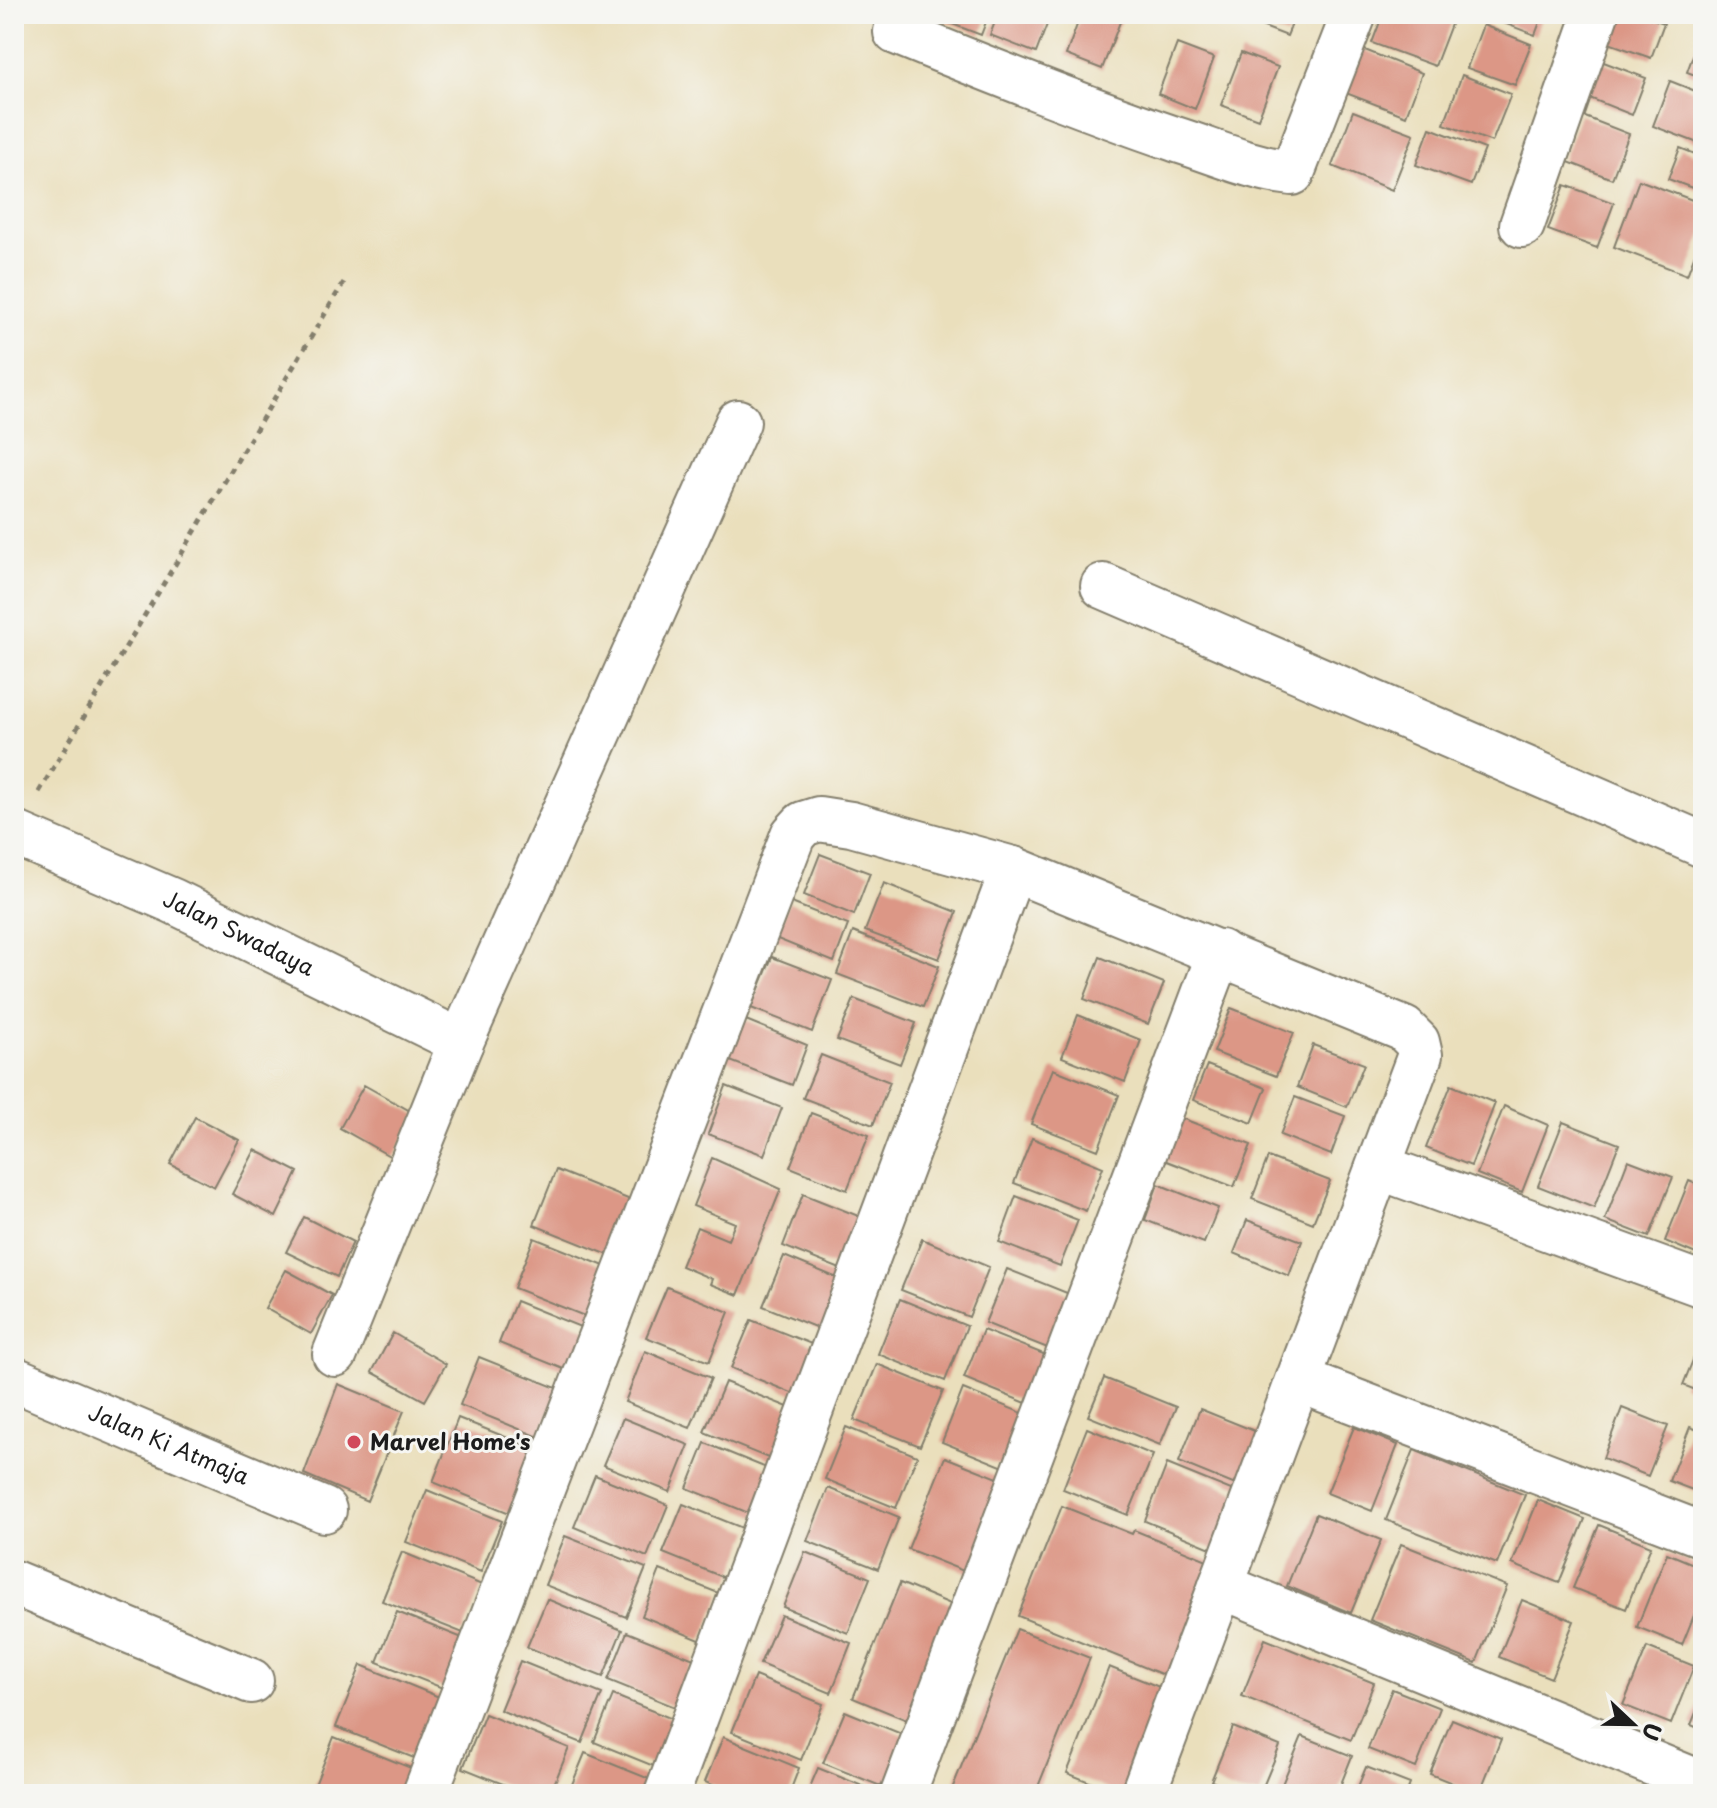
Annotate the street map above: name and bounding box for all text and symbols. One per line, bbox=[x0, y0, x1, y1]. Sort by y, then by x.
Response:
street label: Jalan Swadaya bbox=[159, 881, 321, 983]
street label: Jalan Ki Atmaja bbox=[84, 1394, 255, 1492]
place label: Marvel Home's bbox=[370, 1424, 530, 1457]
marker: Marvel Home's bbox=[345, 1433, 363, 1451]
north arrow bbox=[1593, 1684, 1673, 1764]
text: U bbox=[1634, 1718, 1671, 1746]

